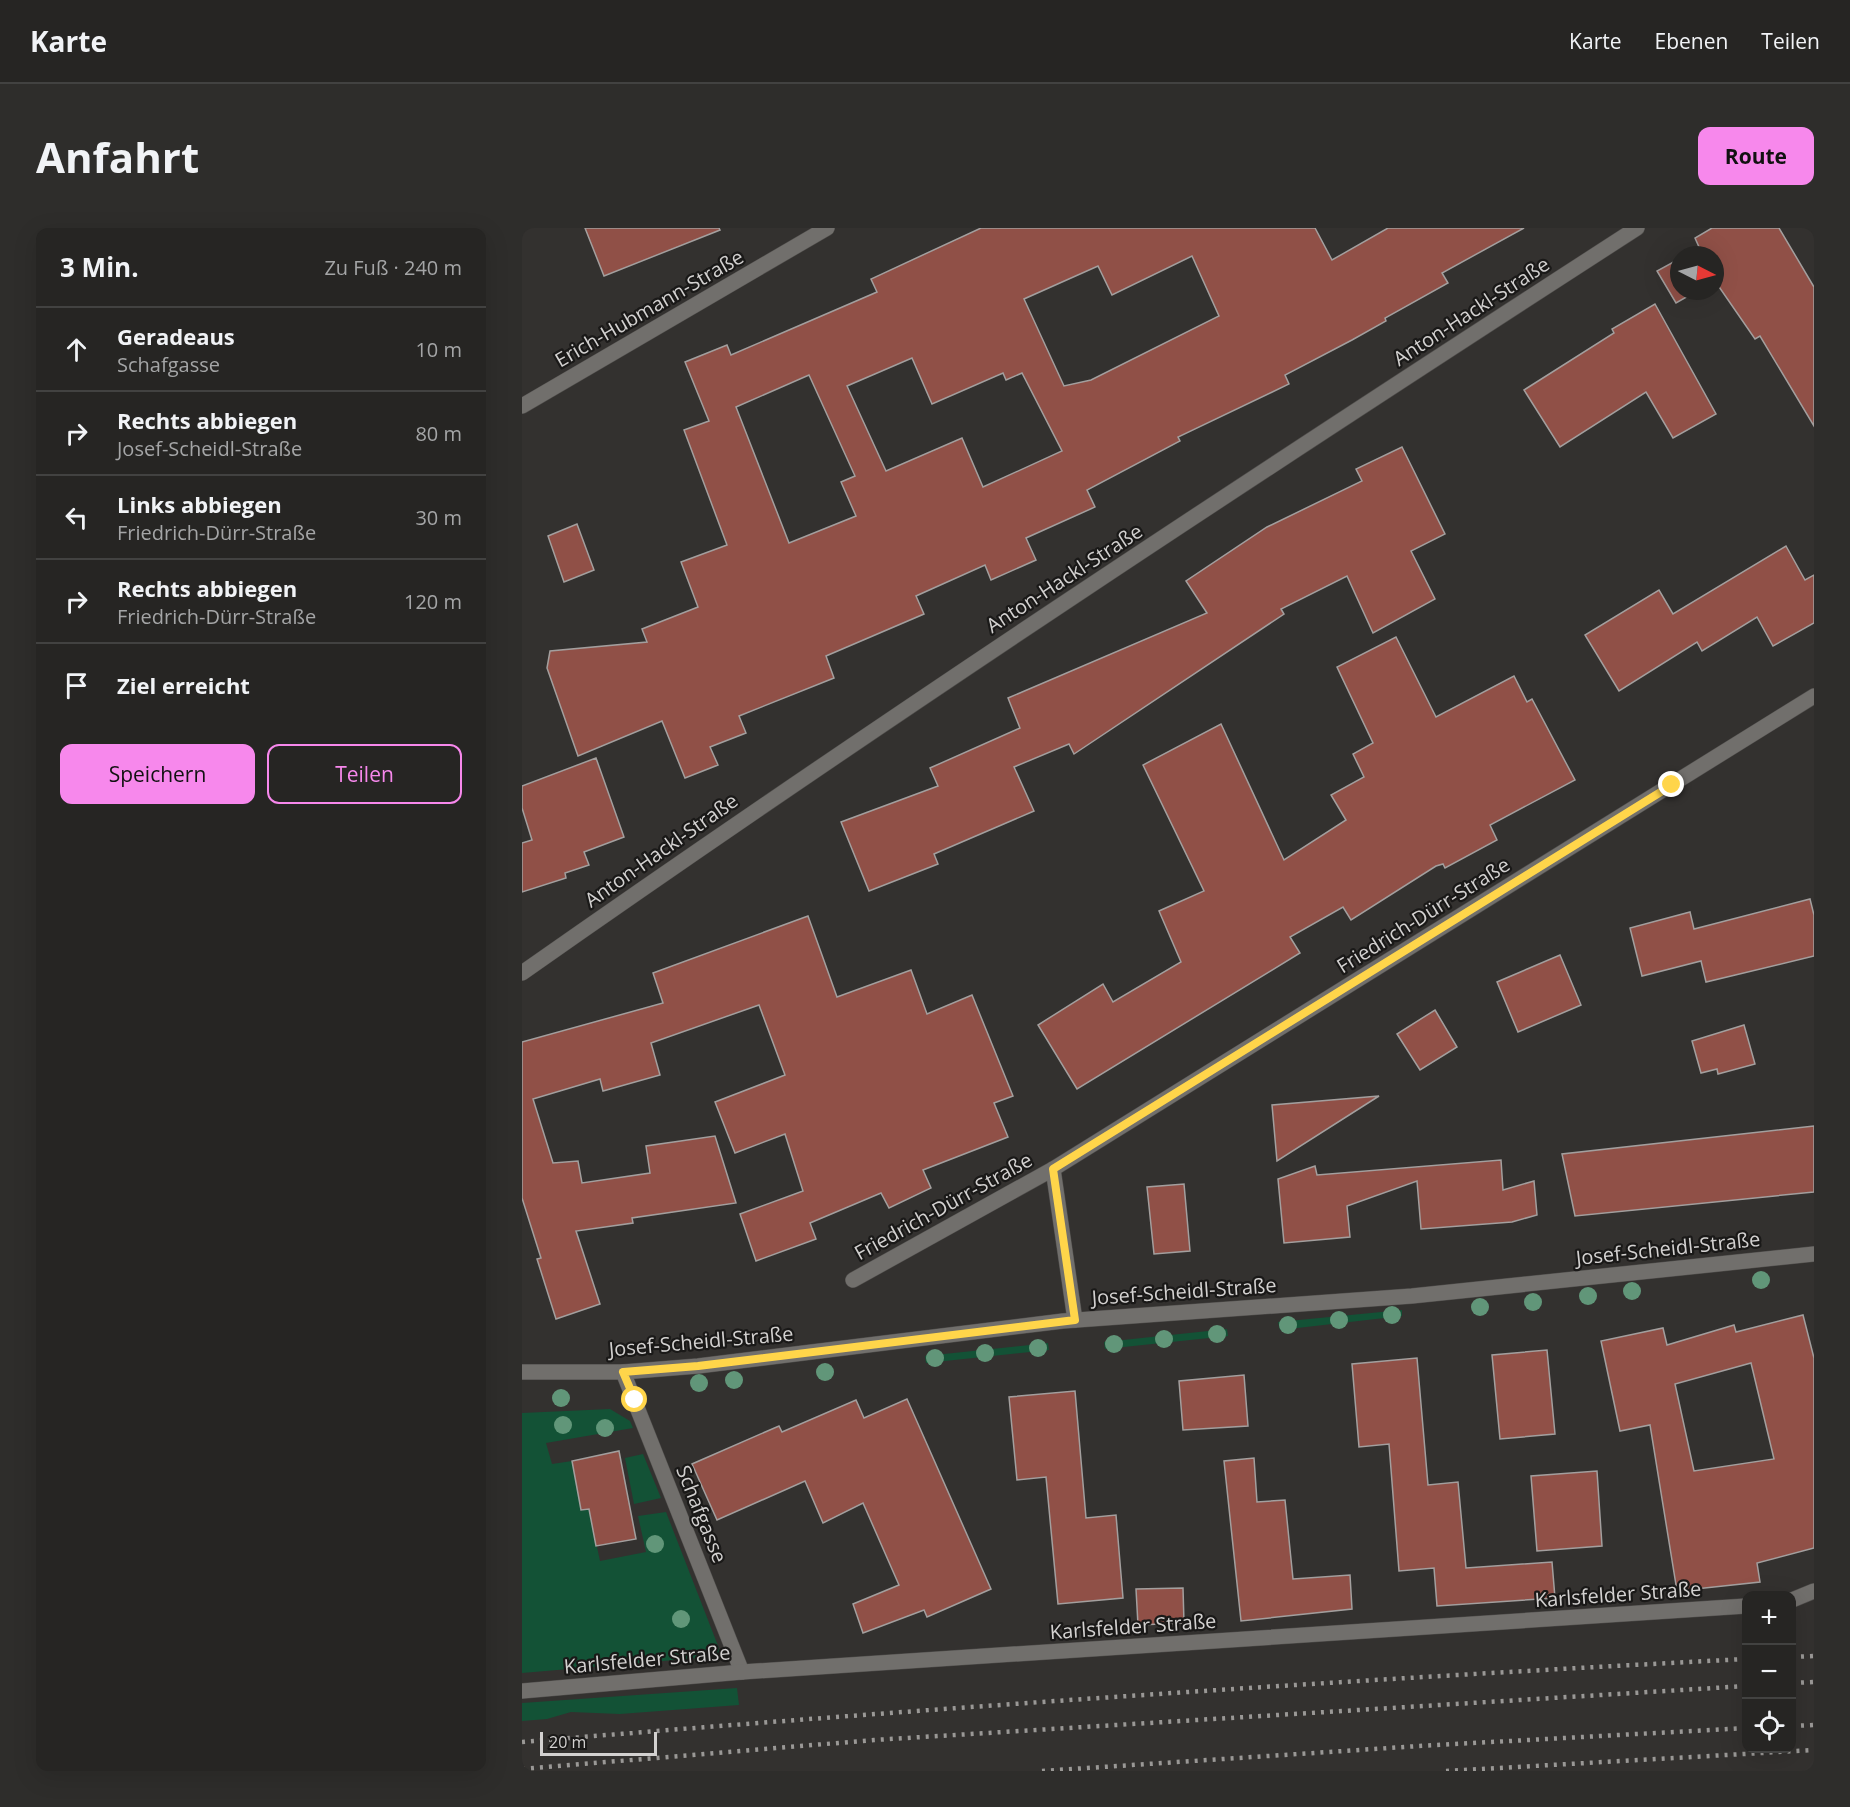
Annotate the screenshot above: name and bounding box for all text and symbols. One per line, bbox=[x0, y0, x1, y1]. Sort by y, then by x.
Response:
text: Karte bbox=[30, 22, 107, 60]
text: Karte bbox=[1569, 27, 1622, 55]
text: Ebenen bbox=[1655, 27, 1728, 55]
text: Teilen bbox=[1761, 27, 1820, 55]
button: Route bbox=[1698, 127, 1814, 185]
text: Anfahrt bbox=[36, 128, 199, 185]
street label: Erich-Hubmann-Straße bbox=[550, 243, 748, 373]
north arrow bbox=[1670, 246, 1724, 300]
text: 3 Min. bbox=[60, 249, 139, 285]
street label: Anton-Hackl-Straße bbox=[1388, 250, 1554, 372]
text: Zu Fuß · 240 m bbox=[324, 254, 462, 281]
text: Geradeaus bbox=[117, 321, 235, 351]
icon: ahead bbox=[60, 333, 93, 366]
text: 10 m bbox=[415, 336, 462, 363]
text: Schafgasse bbox=[117, 351, 220, 378]
text: Rechts abbiegen bbox=[117, 405, 297, 435]
icon: right bbox=[60, 417, 93, 450]
text: 80 m bbox=[415, 420, 462, 447]
text: Josef-Scheidl-Straße bbox=[117, 435, 302, 462]
text: Links abbiegen bbox=[117, 489, 282, 519]
icon: left bbox=[60, 501, 93, 534]
text: 30 m bbox=[415, 504, 462, 531]
street label: Anton-Hackl-Straße bbox=[981, 517, 1147, 639]
text: Friedrich-Dürr-Straße bbox=[117, 519, 316, 546]
text: Rechts abbiegen bbox=[117, 573, 297, 603]
icon: right bbox=[60, 585, 93, 618]
text: 120 m bbox=[404, 588, 462, 615]
text: Friedrich-Dürr-Straße bbox=[117, 603, 316, 630]
icon: arrive bbox=[60, 669, 93, 702]
text: Ziel erreicht bbox=[117, 670, 250, 700]
button: Speichern bbox=[60, 744, 255, 804]
button: Teilen bbox=[267, 744, 462, 804]
route end bbox=[1658, 771, 1684, 797]
street label: Anton-Hackl-Straße bbox=[579, 787, 743, 913]
street label: Friedrich-Dürr-Straße bbox=[1331, 851, 1515, 979]
street label: Friedrich-Dürr-Straße bbox=[849, 1146, 1037, 1266]
street label: Josef-Scheidl-Straße bbox=[1572, 1225, 1762, 1271]
street label: Josef-Scheidl-Straße bbox=[1089, 1271, 1277, 1311]
street label: Josef-Scheidl-Straße bbox=[606, 1319, 794, 1363]
route start bbox=[621, 1386, 647, 1412]
street label: Schafgasse bbox=[670, 1461, 734, 1567]
street label: Karlsfelder Straße bbox=[1534, 1575, 1702, 1613]
map controls bbox=[1742, 1591, 1796, 1753]
button: + bbox=[1742, 1591, 1796, 1645]
street label: Karlsfelder Straße bbox=[1049, 1607, 1217, 1645]
street label: Karlsfelder Straße bbox=[563, 1638, 731, 1680]
button: − bbox=[1742, 1645, 1796, 1699]
button: locate bbox=[1742, 1699, 1796, 1753]
scale bar bbox=[540, 1729, 657, 1756]
text: 20 m bbox=[549, 1731, 586, 1753]

